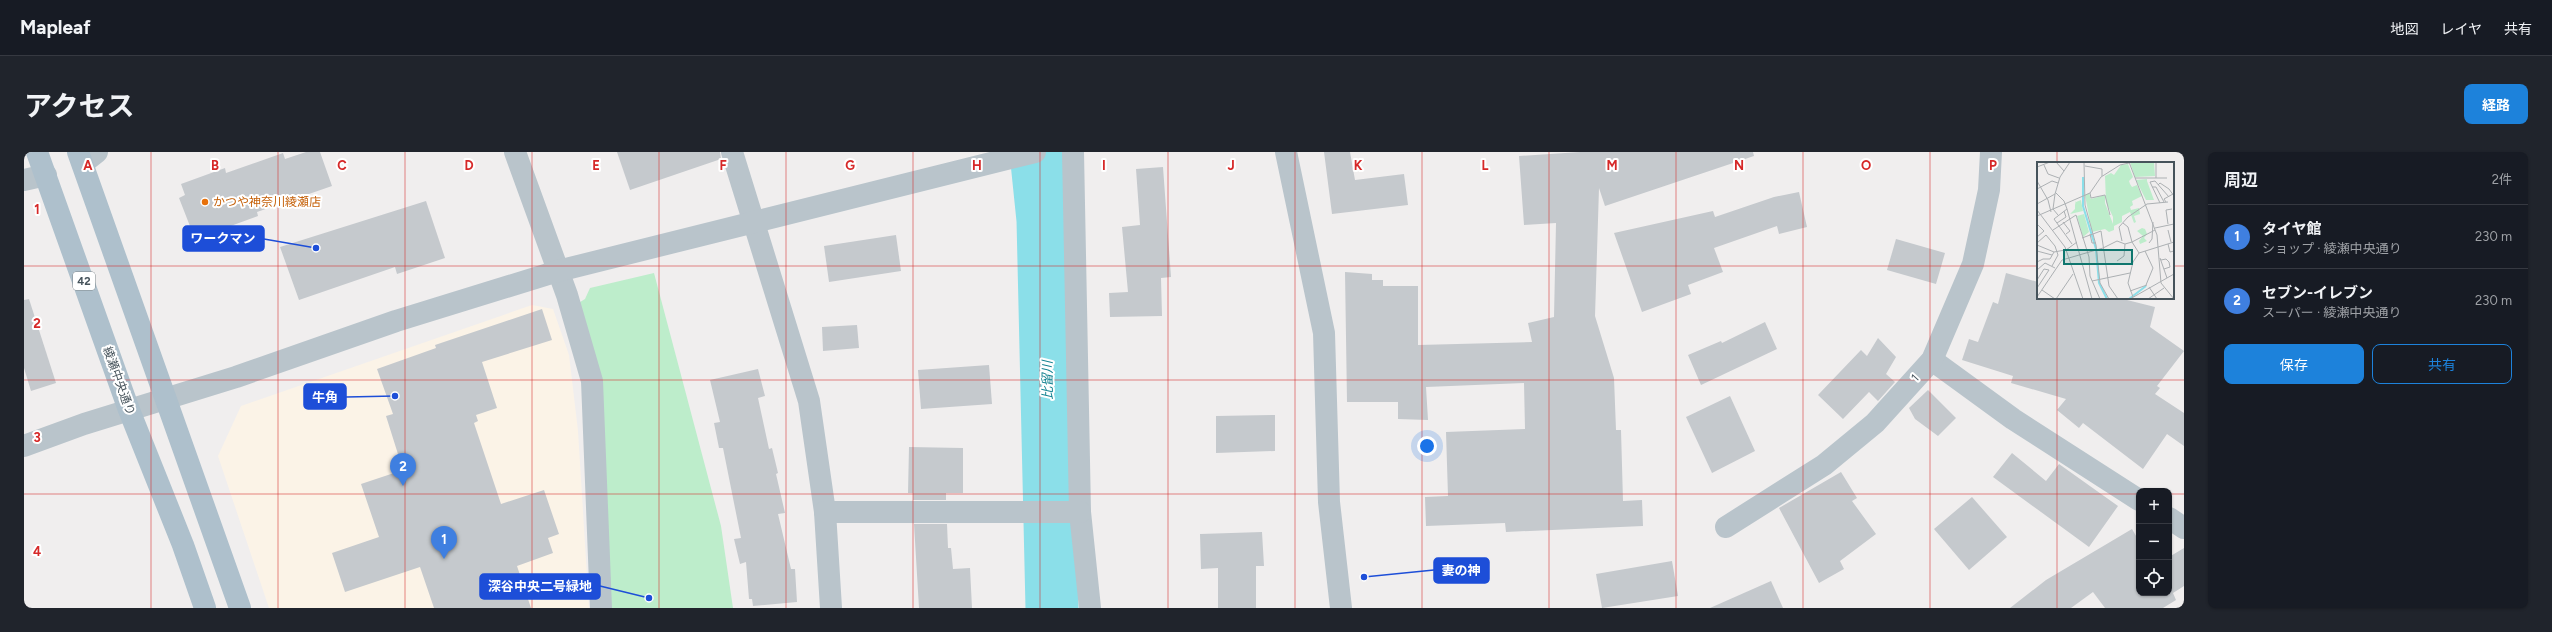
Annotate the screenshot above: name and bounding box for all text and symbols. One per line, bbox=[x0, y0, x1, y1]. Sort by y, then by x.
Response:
text: Mapleaf bbox=[20, 16, 91, 39]
text: 地図 bbox=[2390, 21, 2418, 38]
text: レイヤ bbox=[2440, 21, 2482, 38]
text: 共有 bbox=[2504, 21, 2532, 38]
button: 経路 bbox=[2464, 84, 2528, 124]
text: アクセス bbox=[24, 89, 135, 123]
text: A bbox=[83, 158, 93, 173]
text: B bbox=[211, 158, 219, 173]
text: C bbox=[337, 158, 347, 173]
text: D bbox=[464, 158, 474, 173]
text: E bbox=[592, 158, 600, 173]
text: F bbox=[719, 158, 727, 173]
text: G bbox=[845, 158, 855, 173]
text: H bbox=[972, 158, 982, 173]
text: I bbox=[1102, 158, 1106, 173]
text: J bbox=[1227, 158, 1235, 173]
text: K bbox=[1354, 158, 1363, 173]
text: L bbox=[1482, 158, 1489, 173]
text: M bbox=[1606, 158, 1618, 173]
text: N bbox=[1734, 158, 1744, 173]
text: O bbox=[1861, 158, 1871, 173]
text: P bbox=[1989, 158, 1997, 173]
inset map bbox=[2037, 162, 2174, 299]
text: 周辺 bbox=[2224, 170, 2258, 190]
text: 2件 bbox=[2492, 172, 2512, 187]
place label: かつや神奈川綾瀬店 bbox=[213, 195, 321, 209]
marker: かつや神奈川綾瀬店 bbox=[200, 197, 210, 207]
text: 1 bbox=[34, 202, 40, 217]
text: タイヤ館 bbox=[2262, 220, 2322, 238]
callout: ワークマン bbox=[183, 226, 264, 251]
text: 1 bbox=[2234, 229, 2240, 244]
text: 230 m bbox=[2475, 229, 2512, 244]
text: ワークマン bbox=[190, 231, 256, 246]
text: ショップ · 綾瀬中央通り bbox=[2262, 241, 2402, 256]
road number: 42 bbox=[73, 272, 95, 290]
text: セブン-イレブン bbox=[2262, 284, 2373, 302]
text: 2 bbox=[2233, 293, 2241, 308]
text: 230 m bbox=[2475, 293, 2512, 308]
text: スーパー · 綾瀬中央通り bbox=[2262, 305, 2402, 320]
text: 2 bbox=[33, 316, 41, 331]
button: 保存 bbox=[2224, 344, 2364, 384]
button: 共有 bbox=[2372, 344, 2512, 384]
street label: 綾瀬中央通り bbox=[100, 345, 138, 417]
water label: 比留川 bbox=[1040, 358, 1055, 400]
street label: 1 bbox=[1908, 371, 1922, 385]
callout: 牛角 bbox=[304, 384, 346, 409]
text: 牛角 bbox=[312, 390, 338, 405]
text: 3 bbox=[33, 430, 41, 445]
your location bbox=[1417, 436, 1437, 456]
pin: 2 bbox=[390, 453, 416, 486]
map controls bbox=[2136, 488, 2172, 596]
button: + bbox=[2136, 488, 2172, 524]
button: − bbox=[2136, 524, 2172, 560]
pin: 1 bbox=[431, 526, 457, 559]
text: 4 bbox=[33, 544, 41, 559]
callout: 妻の神 bbox=[1434, 558, 1489, 583]
button: locate bbox=[2136, 560, 2172, 596]
text: 妻の神 bbox=[1441, 563, 1481, 578]
callout: 深谷中央二号緑地 bbox=[480, 574, 600, 599]
text: 深谷中央二号緑地 bbox=[488, 579, 592, 594]

